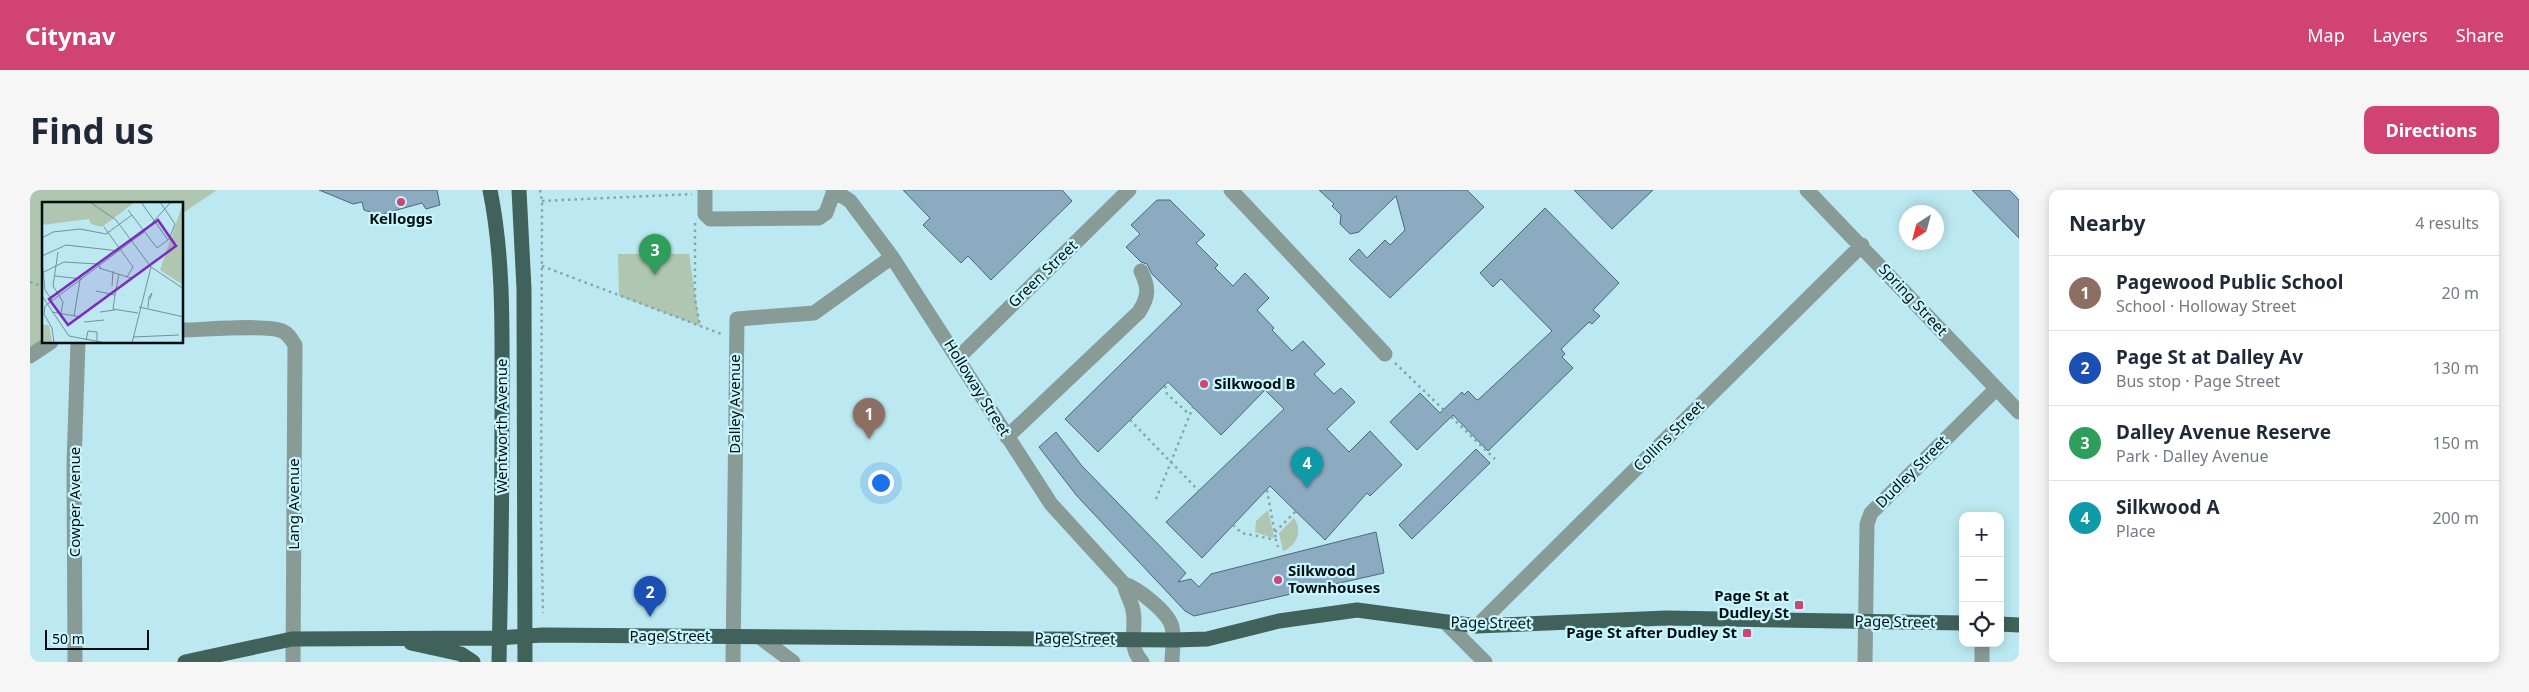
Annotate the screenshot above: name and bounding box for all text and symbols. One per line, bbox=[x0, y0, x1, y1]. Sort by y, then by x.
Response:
text: Citynav bbox=[25, 19, 115, 52]
text: Map bbox=[2307, 23, 2345, 47]
text: Layers bbox=[2373, 23, 2428, 47]
text: Share bbox=[2456, 23, 2504, 47]
button: Directions bbox=[2364, 106, 2499, 154]
text: Find us bbox=[30, 107, 154, 154]
marker: Kelloggs bbox=[395, 196, 407, 208]
inset map bbox=[42, 202, 184, 344]
north arrow bbox=[1899, 205, 1944, 250]
place label: Kelloggs bbox=[369, 208, 433, 228]
text: Nearby bbox=[2069, 209, 2145, 237]
text: 4 results bbox=[2415, 212, 2479, 234]
pin: 3 bbox=[639, 234, 671, 275]
street label: Green Street bbox=[1003, 235, 1082, 311]
street label: Spring Street bbox=[1875, 259, 1953, 340]
text: Pagewood Public School bbox=[2116, 269, 2343, 295]
text: 1 bbox=[2080, 282, 2090, 304]
text: 20 m bbox=[2442, 282, 2479, 304]
text: School · Holloway Street bbox=[2116, 295, 2296, 317]
street label: Holloway Street bbox=[940, 335, 1016, 440]
text: Page St at Dalley Av bbox=[2116, 344, 2303, 370]
street label: Dalley Avenue bbox=[724, 354, 744, 454]
text: 2 bbox=[2080, 357, 2090, 379]
text: 130 m bbox=[2432, 357, 2479, 379]
street label: Wentworth Avenue bbox=[491, 358, 511, 494]
text: Bus stop · Page Street bbox=[2116, 370, 2280, 392]
place label: Silkwood B bbox=[1214, 373, 1295, 393]
marker: Silkwood B bbox=[1198, 378, 1210, 390]
street label: Collins Street bbox=[1629, 395, 1708, 475]
pin: 1 bbox=[853, 398, 885, 439]
text: Dalley Avenue Reserve bbox=[2116, 419, 2331, 445]
street label: Dudley Street bbox=[1871, 430, 1952, 512]
text: 3 bbox=[2080, 432, 2090, 454]
text: 150 m bbox=[2432, 432, 2479, 454]
text: Park · Dalley Avenue bbox=[2116, 445, 2269, 467]
street label: Cowper Avenue bbox=[64, 447, 84, 557]
pin: 4 bbox=[1291, 447, 1323, 488]
street label: Lang Avenue bbox=[283, 458, 303, 550]
your location bbox=[868, 470, 894, 496]
text: Silkwood A bbox=[2116, 494, 2220, 520]
text: 4 bbox=[2080, 507, 2090, 529]
text: 200 m bbox=[2432, 507, 2479, 529]
map controls bbox=[1959, 512, 2004, 647]
button: + bbox=[1959, 512, 2004, 557]
text: Place bbox=[2116, 520, 2156, 542]
button: − bbox=[1959, 557, 2004, 602]
place label: Silkwood Townhouses bbox=[1288, 560, 1380, 597]
marker: Silkwood Townhouses bbox=[1272, 574, 1284, 586]
pin: 2 bbox=[634, 576, 666, 617]
place label: Page St at Dudley St bbox=[1714, 585, 1789, 622]
marker: Page St at Dudley St bbox=[1793, 599, 1805, 611]
button: locate bbox=[1959, 602, 2004, 647]
street label: Page Street bbox=[1854, 610, 1936, 632]
street label: Page Street bbox=[1450, 611, 1532, 633]
place label: Page St after Dudley St bbox=[1566, 622, 1737, 642]
street label: Page Street bbox=[630, 625, 711, 645]
scale bar bbox=[45, 627, 149, 650]
street label: Page Street bbox=[1034, 627, 1116, 649]
marker: Page St after Dudley St bbox=[1741, 627, 1753, 639]
text: 50 m bbox=[52, 629, 85, 648]

